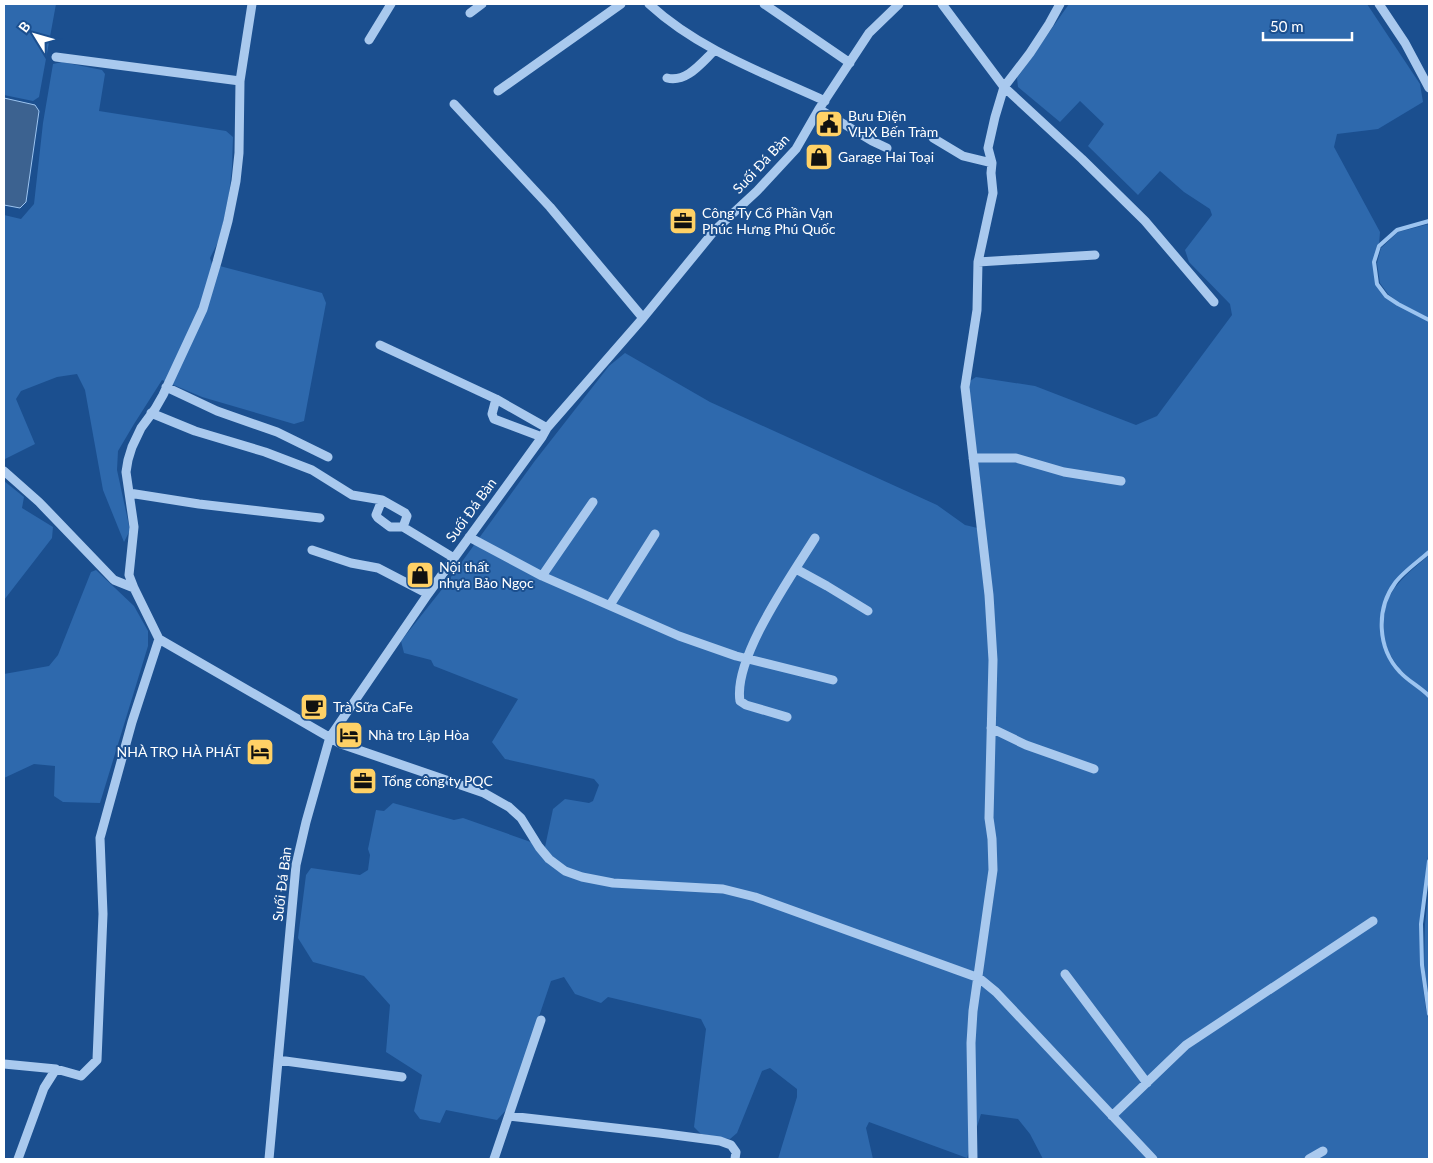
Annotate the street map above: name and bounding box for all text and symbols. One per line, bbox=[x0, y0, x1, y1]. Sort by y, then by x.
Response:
north arrow bbox=[10, 10, 60, 60]
scale bar bbox=[1263, 10, 1352, 42]
text: 50 m bbox=[1270, 17, 1304, 35]
text: B bbox=[15, 18, 34, 36]
place label: Bưu Điện VHX Bến Tràm bbox=[848, 107, 938, 140]
public building icon: Bưu Điện VHX Bến Tràm bbox=[814, 109, 844, 139]
street label: Suối Đá Bàn bbox=[729, 130, 792, 197]
shop icon: Garage Hai Toại bbox=[804, 142, 834, 172]
place label: Garage Hai Toại bbox=[838, 148, 934, 165]
place label: Công Ty Cổ Phần Vạn Phúc Hưng Phú Quốc bbox=[702, 204, 836, 237]
office icon: Công Ty Cổ Phần Vạn Phúc Hưng Phú Quốc bbox=[668, 206, 698, 236]
street label: Suối Đá Bàn bbox=[442, 474, 500, 545]
place label: Nội thất nhựa Bảo Ngọc bbox=[439, 558, 534, 591]
shop icon: Nội thất nhựa Bảo Ngọc bbox=[405, 560, 435, 590]
cafe icon: Trà Sữa CaFe bbox=[299, 692, 329, 722]
place label: Trà Sữa CaFe bbox=[333, 698, 413, 715]
hotel icon: Nhà trọ Lập Hòa bbox=[334, 720, 364, 750]
place label: Nhà trọ Lập Hòa bbox=[368, 726, 469, 743]
hotel icon: NHÀ TRỌ HÀ PHÁT bbox=[245, 737, 275, 767]
place label: NHÀ TRỌ HÀ PHÁT bbox=[117, 743, 242, 760]
office icon: Tổng công ty PQC bbox=[348, 766, 378, 796]
place label: Tổng công ty PQC bbox=[382, 772, 494, 789]
street label: Suối Đá Bàn bbox=[268, 846, 295, 922]

